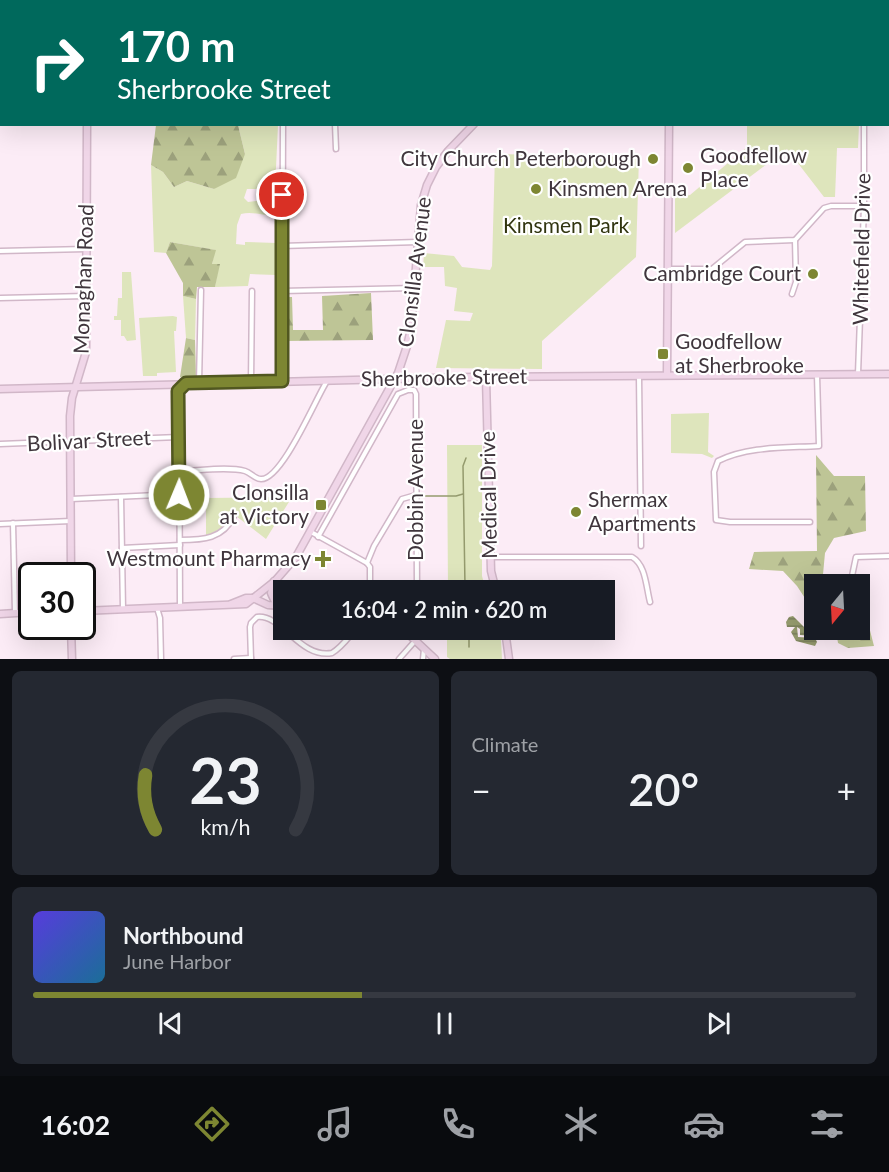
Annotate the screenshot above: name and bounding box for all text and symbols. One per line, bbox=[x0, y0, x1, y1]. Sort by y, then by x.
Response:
text: 170 m bbox=[117, 21, 235, 71]
icon: right bbox=[18, 24, 96, 102]
text: Sherbrooke Street bbox=[117, 72, 331, 105]
place label: Goodfellow Place bbox=[700, 142, 808, 191]
place label: City Church Peterborough bbox=[401, 145, 641, 170]
marker: City Church Peterborough bbox=[646, 152, 660, 166]
marker: Goodfellow Place bbox=[681, 161, 695, 175]
pin bbox=[256, 169, 307, 220]
street label: Whitefield Drive bbox=[847, 173, 874, 325]
place label: Kinsmen Arena bbox=[548, 175, 687, 200]
icon: arrive bbox=[265, 178, 298, 211]
marker: Kinsmen Arena bbox=[529, 182, 543, 196]
street label: Clonsilla Avenue bbox=[392, 195, 435, 348]
street label: Monaghan Road bbox=[67, 204, 98, 354]
park label: Kinsmen Park bbox=[503, 212, 629, 237]
place label: Cambridge Court bbox=[643, 260, 801, 285]
marker: Cambridge Court bbox=[806, 267, 820, 281]
place label: Goodfellow at Sherbrooke bbox=[675, 328, 804, 377]
marker: Goodfellow at Sherbrooke bbox=[656, 347, 670, 361]
street label: Sherbrooke Street bbox=[361, 363, 528, 390]
street label: Dobbin Avenue bbox=[402, 419, 427, 561]
street label: Bolivar Street bbox=[26, 424, 152, 455]
street label: Medical Drive bbox=[474, 431, 501, 559]
position arrow bbox=[147, 463, 211, 527]
place label: Clonsilla at Victory bbox=[219, 479, 309, 528]
place label: Shermax Apartments bbox=[588, 486, 696, 535]
marker: Clonsilla at Victory bbox=[314, 498, 328, 512]
marker: Shermax Apartments bbox=[569, 505, 583, 519]
place label: Westmount Pharmacy bbox=[106, 545, 311, 570]
marker: Westmount Pharmacy bbox=[316, 552, 330, 566]
speed limit sign: 30 bbox=[18, 562, 96, 640]
north arrow bbox=[804, 574, 870, 640]
map controls bbox=[804, 574, 870, 640]
text: 16:04 · 2 min · 620 m bbox=[341, 596, 547, 623]
text: Climate bbox=[472, 732, 538, 756]
text: 23 bbox=[189, 742, 261, 817]
text: 20° bbox=[628, 762, 699, 816]
text: − bbox=[472, 770, 491, 810]
text: + bbox=[837, 770, 856, 810]
text: km/h bbox=[200, 814, 250, 840]
text: Northbound bbox=[123, 922, 243, 949]
text: June Harbor bbox=[123, 949, 231, 973]
icon: previous bbox=[154, 1007, 187, 1040]
icon: pause bbox=[428, 1007, 461, 1040]
icon: next bbox=[702, 1007, 735, 1040]
icon: directions bbox=[191, 1103, 233, 1145]
icon: music bbox=[314, 1103, 356, 1145]
icon: phone bbox=[437, 1103, 479, 1145]
icon: climate bbox=[560, 1103, 602, 1145]
icon: car bbox=[683, 1103, 725, 1145]
icon: filters bbox=[806, 1103, 848, 1145]
text: 16:02 bbox=[41, 1108, 110, 1141]

